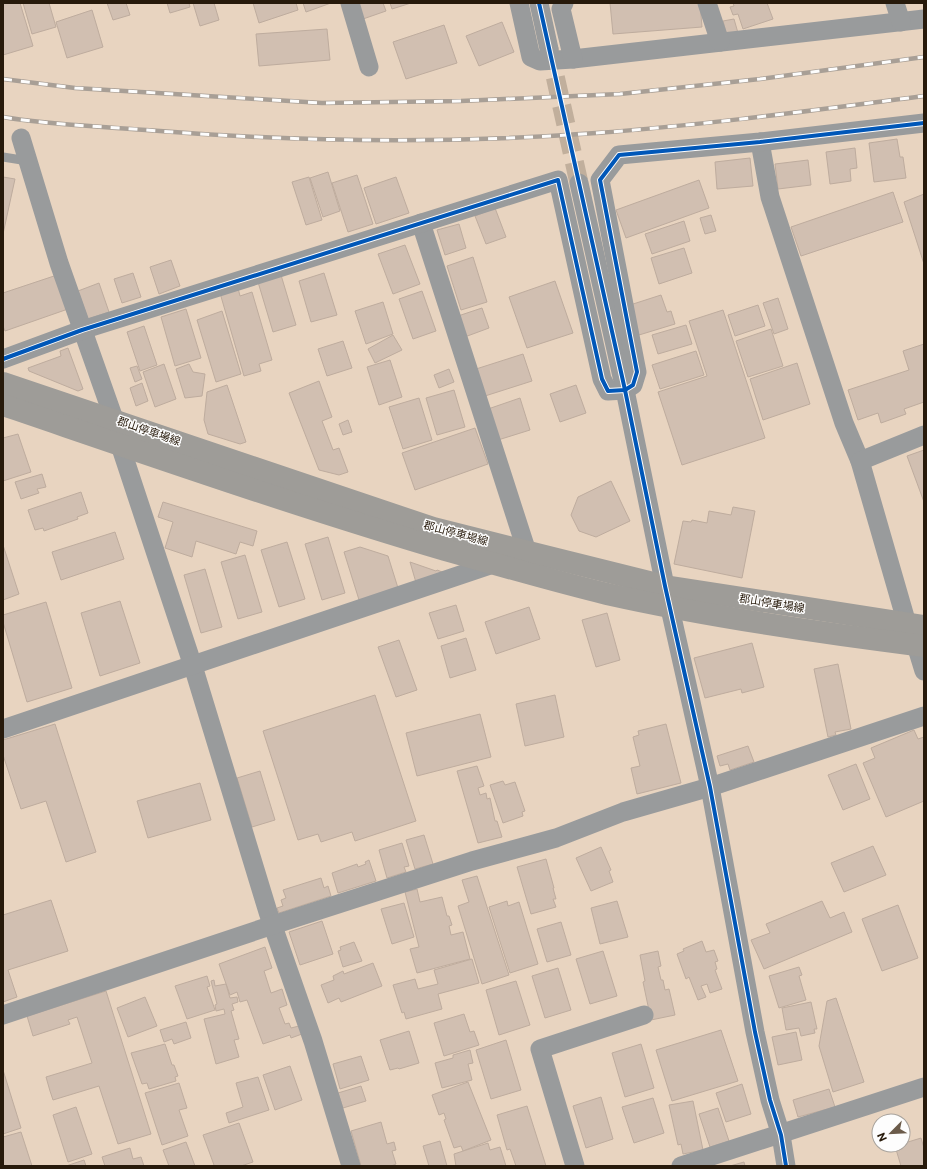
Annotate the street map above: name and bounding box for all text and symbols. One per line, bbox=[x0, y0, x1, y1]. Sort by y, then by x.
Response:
street label: 郡山停車場線 bbox=[116, 414, 182, 447]
street label: 郡山停車場線 bbox=[423, 518, 490, 547]
street label: 郡山停車場線 bbox=[738, 591, 806, 614]
north arrow bbox=[871, 1113, 911, 1153]
text: N bbox=[874, 1131, 889, 1144]

